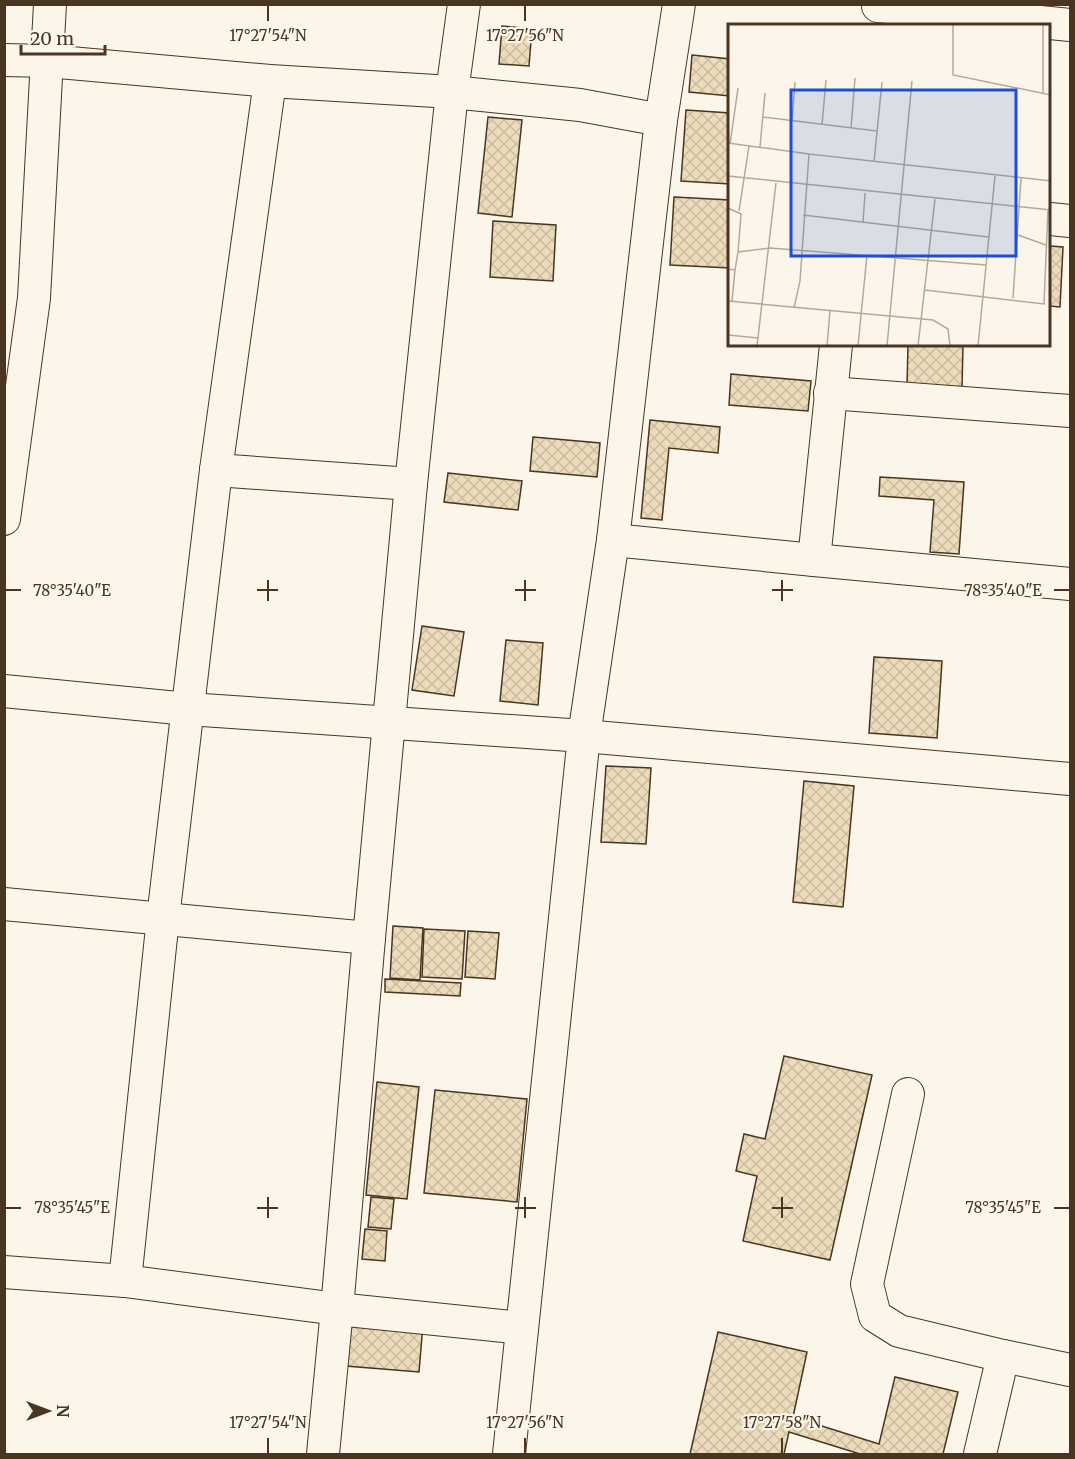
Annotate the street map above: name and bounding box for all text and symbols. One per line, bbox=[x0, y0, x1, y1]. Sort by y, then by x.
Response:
scale bar bbox=[21, 18, 105, 56]
inset map bbox=[728, 24, 1051, 346]
text: 17°27'54"N bbox=[229, 26, 307, 45]
text: 17°27'56"N bbox=[486, 26, 564, 45]
text: 20 m bbox=[30, 27, 74, 50]
text: 78°35'40"E bbox=[33, 581, 111, 600]
text: 78°35'40"E bbox=[964, 581, 1042, 600]
text: 78°35'45"E bbox=[34, 1198, 110, 1217]
text: 78°35'45"E bbox=[965, 1198, 1041, 1217]
north arrow bbox=[18, 1381, 78, 1441]
text: N bbox=[53, 1405, 73, 1418]
text: 17°27'54"N bbox=[229, 1413, 307, 1432]
text: 17°27'56"N bbox=[486, 1413, 564, 1432]
text: 17°27'58"N bbox=[743, 1413, 822, 1432]

